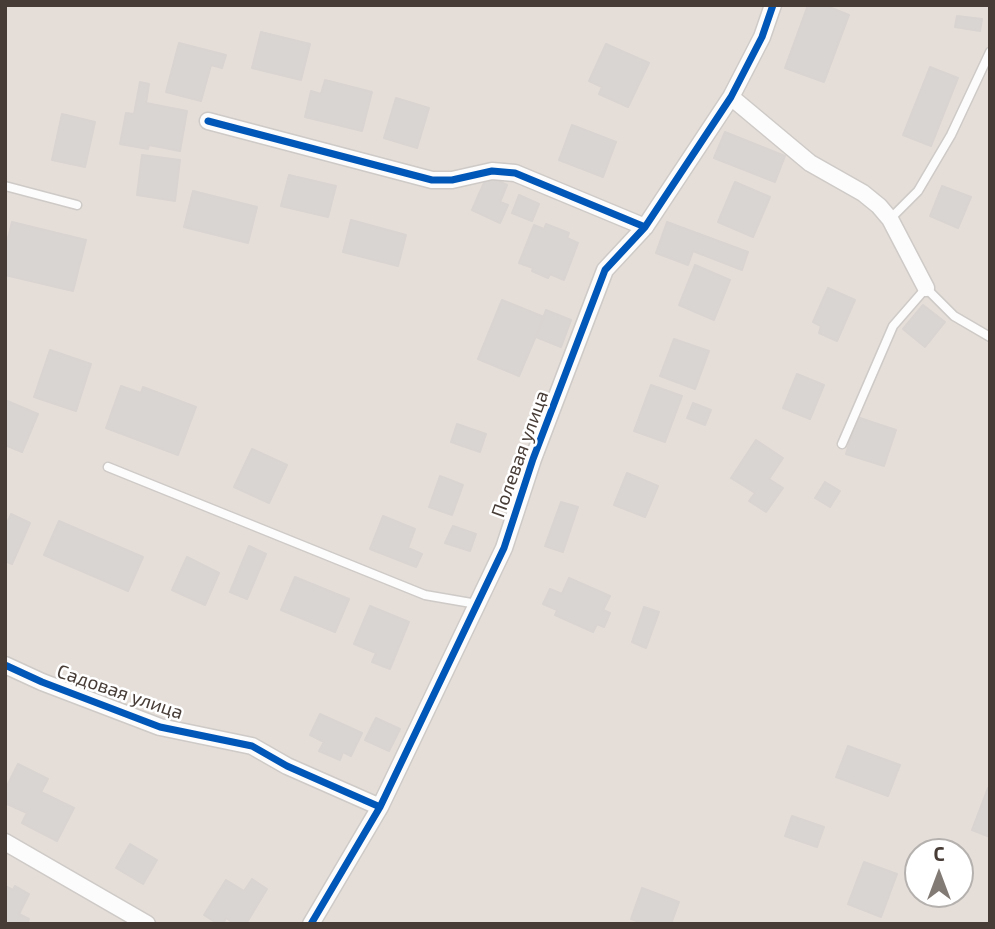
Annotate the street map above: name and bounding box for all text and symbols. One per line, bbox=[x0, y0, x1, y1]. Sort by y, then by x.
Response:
street label: Полевая улица bbox=[487, 388, 553, 520]
street label: Садовая улица bbox=[54, 660, 186, 724]
north arrow bbox=[904, 838, 974, 908]
text: С bbox=[933, 842, 945, 865]

